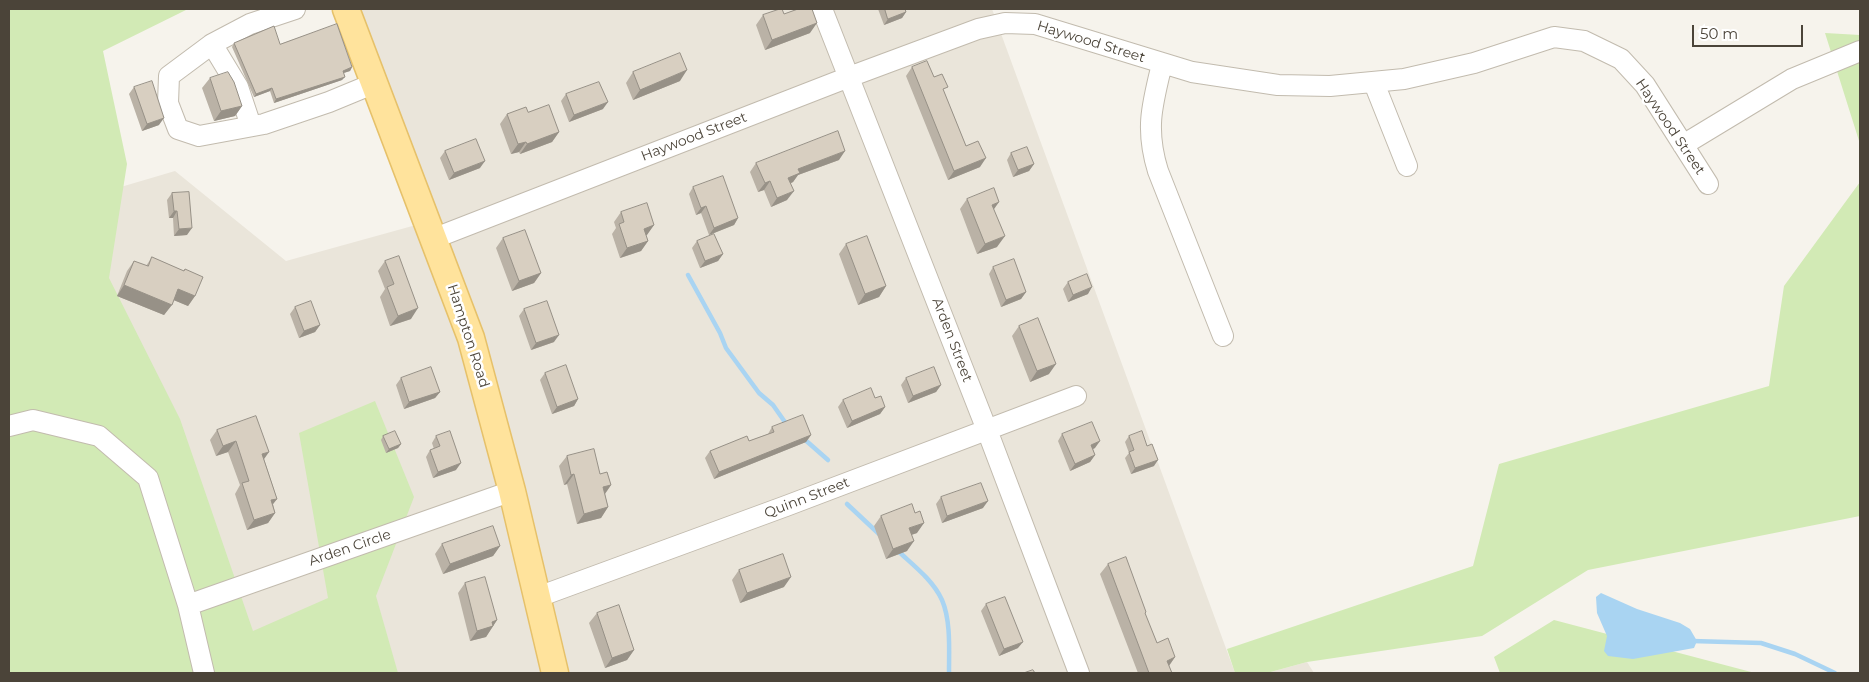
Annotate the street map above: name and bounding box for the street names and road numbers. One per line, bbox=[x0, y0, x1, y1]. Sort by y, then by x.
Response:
street label: Haywood Street bbox=[1035, 18, 1147, 66]
street label: Haywood Street bbox=[1632, 76, 1708, 178]
street label: Haywood Street bbox=[639, 109, 749, 165]
street label: Hampton Road bbox=[443, 282, 493, 390]
street label: Arden Street bbox=[928, 296, 976, 384]
street label: Quinn Street bbox=[762, 474, 852, 522]
street label: Arden Circle bbox=[307, 526, 393, 570]

